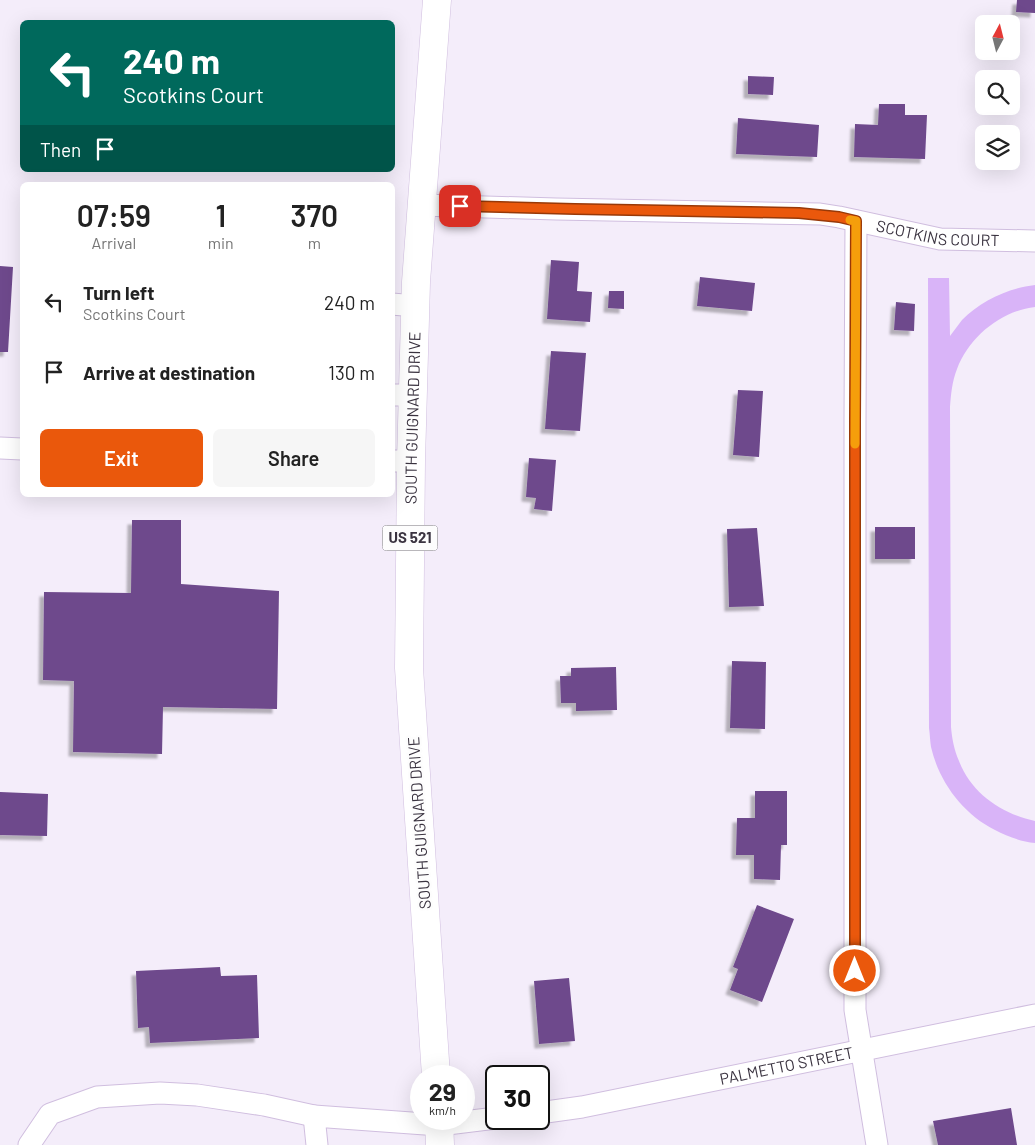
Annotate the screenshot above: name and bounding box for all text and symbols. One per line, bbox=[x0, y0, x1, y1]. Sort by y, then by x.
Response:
north arrow bbox=[975, 15, 1020, 60]
map controls bbox=[975, 15, 1020, 170]
text: 240 m bbox=[123, 39, 220, 81]
icon: left bbox=[40, 40, 105, 105]
button: search bbox=[975, 70, 1020, 115]
text: Scotkins Court bbox=[123, 81, 264, 107]
button: layers bbox=[975, 125, 1020, 170]
icon: arrive bbox=[91, 135, 119, 163]
text: Then bbox=[40, 138, 81, 161]
pin bbox=[439, 185, 481, 227]
icon: arrive bbox=[446, 192, 474, 220]
text: 07:59 bbox=[77, 197, 151, 233]
text: 1 bbox=[215, 197, 226, 233]
text: 370 bbox=[291, 197, 338, 233]
street label: SCOTKINS COURT bbox=[875, 215, 1000, 249]
text: Arrival bbox=[92, 233, 136, 252]
text: min bbox=[208, 233, 234, 252]
text: m bbox=[308, 233, 321, 252]
text: Turn left bbox=[83, 281, 154, 304]
icon: left bbox=[40, 288, 68, 316]
text: 240 m bbox=[324, 291, 375, 314]
text: Scotkins Court bbox=[83, 304, 186, 323]
street label: SOUTH GUIGNARD DRIVE bbox=[401, 331, 424, 504]
icon: arrive bbox=[40, 358, 68, 386]
text: Arrive at destination bbox=[83, 361, 255, 384]
text: 130 m bbox=[328, 361, 375, 384]
button: Exit bbox=[40, 429, 203, 487]
button: Share bbox=[213, 429, 375, 487]
road number: US 521 bbox=[382, 526, 438, 550]
street label: SOUTH GUIGNARD DRIVE bbox=[403, 736, 434, 910]
position arrow bbox=[828, 944, 880, 996]
street label: PALMETTO STREET bbox=[718, 1042, 855, 1088]
speed limit sign: 30 bbox=[485, 1065, 550, 1130]
text: 29 bbox=[429, 1076, 456, 1106]
text: km/h bbox=[429, 1103, 456, 1117]

